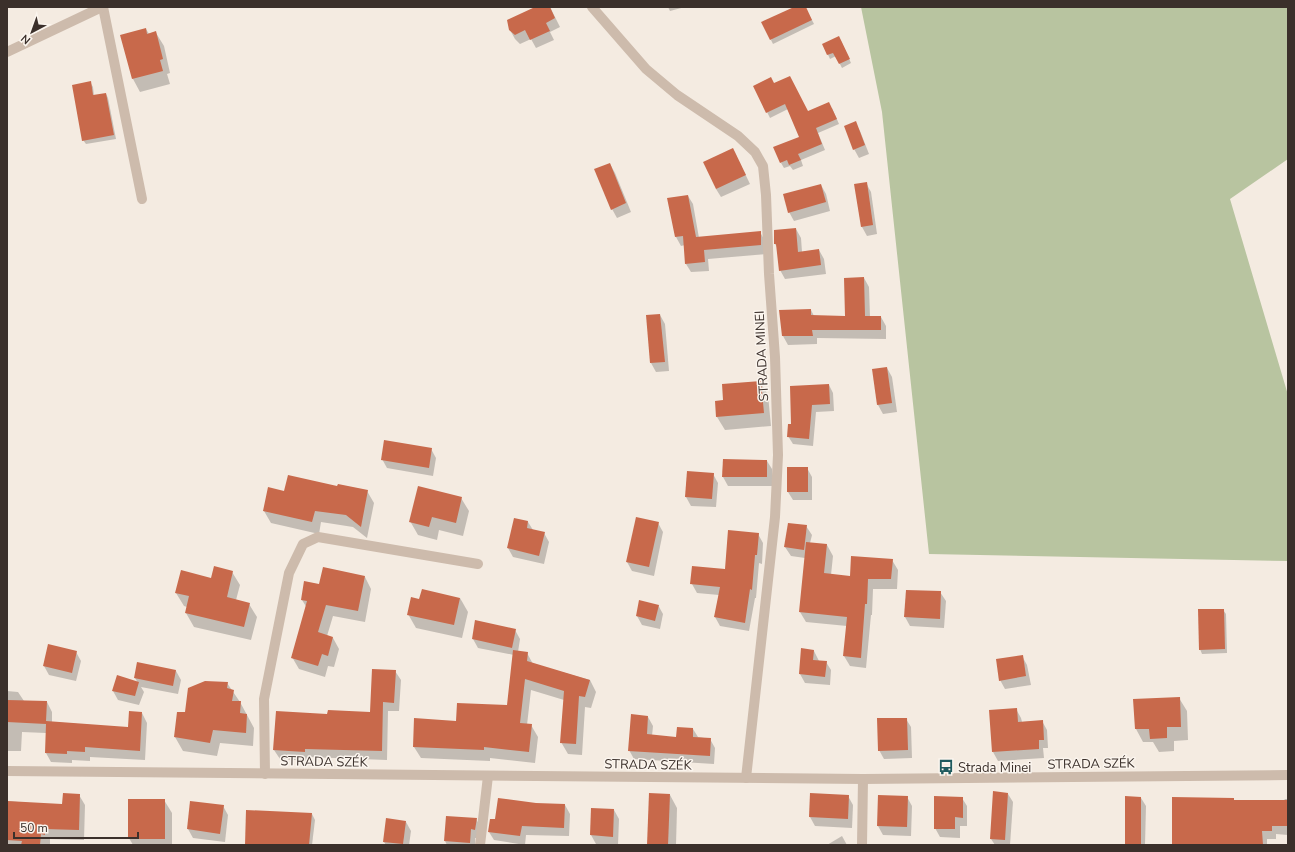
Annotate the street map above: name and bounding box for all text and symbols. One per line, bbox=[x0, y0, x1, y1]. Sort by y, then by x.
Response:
north arrow bbox=[12, 12, 52, 52]
text: N bbox=[18, 31, 34, 48]
street label: STRADA MINEI bbox=[751, 310, 773, 402]
street label: STRADA SZÉK bbox=[280, 751, 369, 772]
street label: STRADA SZÉK bbox=[1047, 753, 1136, 774]
street label: STRADA SZÉK bbox=[604, 754, 693, 775]
bus stop icon: Strada Minei bbox=[937, 758, 955, 776]
place label: Strada Minei bbox=[958, 759, 1031, 777]
scale bar bbox=[14, 814, 138, 840]
text: 50 m bbox=[20, 820, 48, 836]

